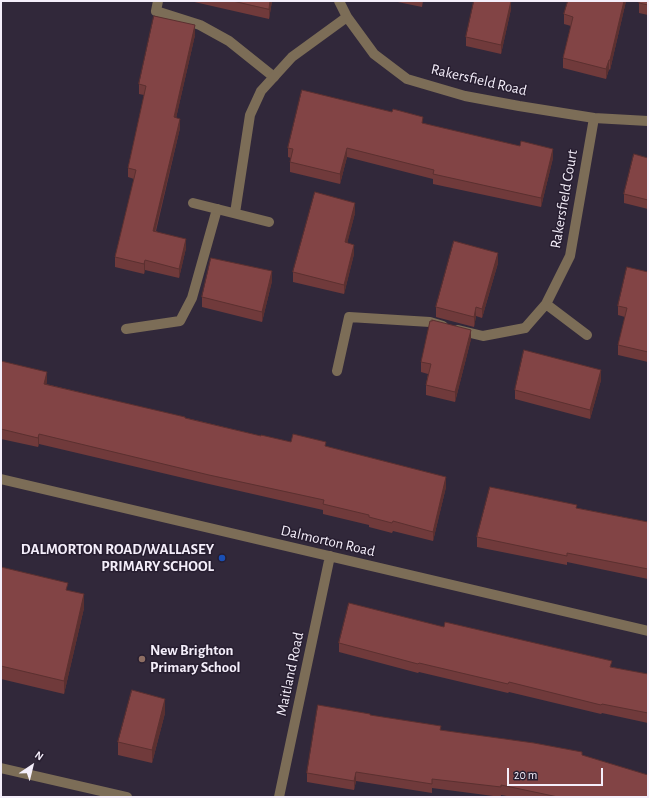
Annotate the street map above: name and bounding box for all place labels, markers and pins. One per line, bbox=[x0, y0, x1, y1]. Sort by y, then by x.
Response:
place label: DALMORTON ROAD/WALLASEY PRIMARY SCHOOL bbox=[21, 540, 214, 575]
marker: DALMORTON ROAD/WALLASEY PRIMARY SCHOOL bbox=[217, 553, 227, 563]
place label: New Brighton Primary School bbox=[150, 641, 241, 676]
marker: New Brighton Primary School bbox=[137, 654, 147, 664]

